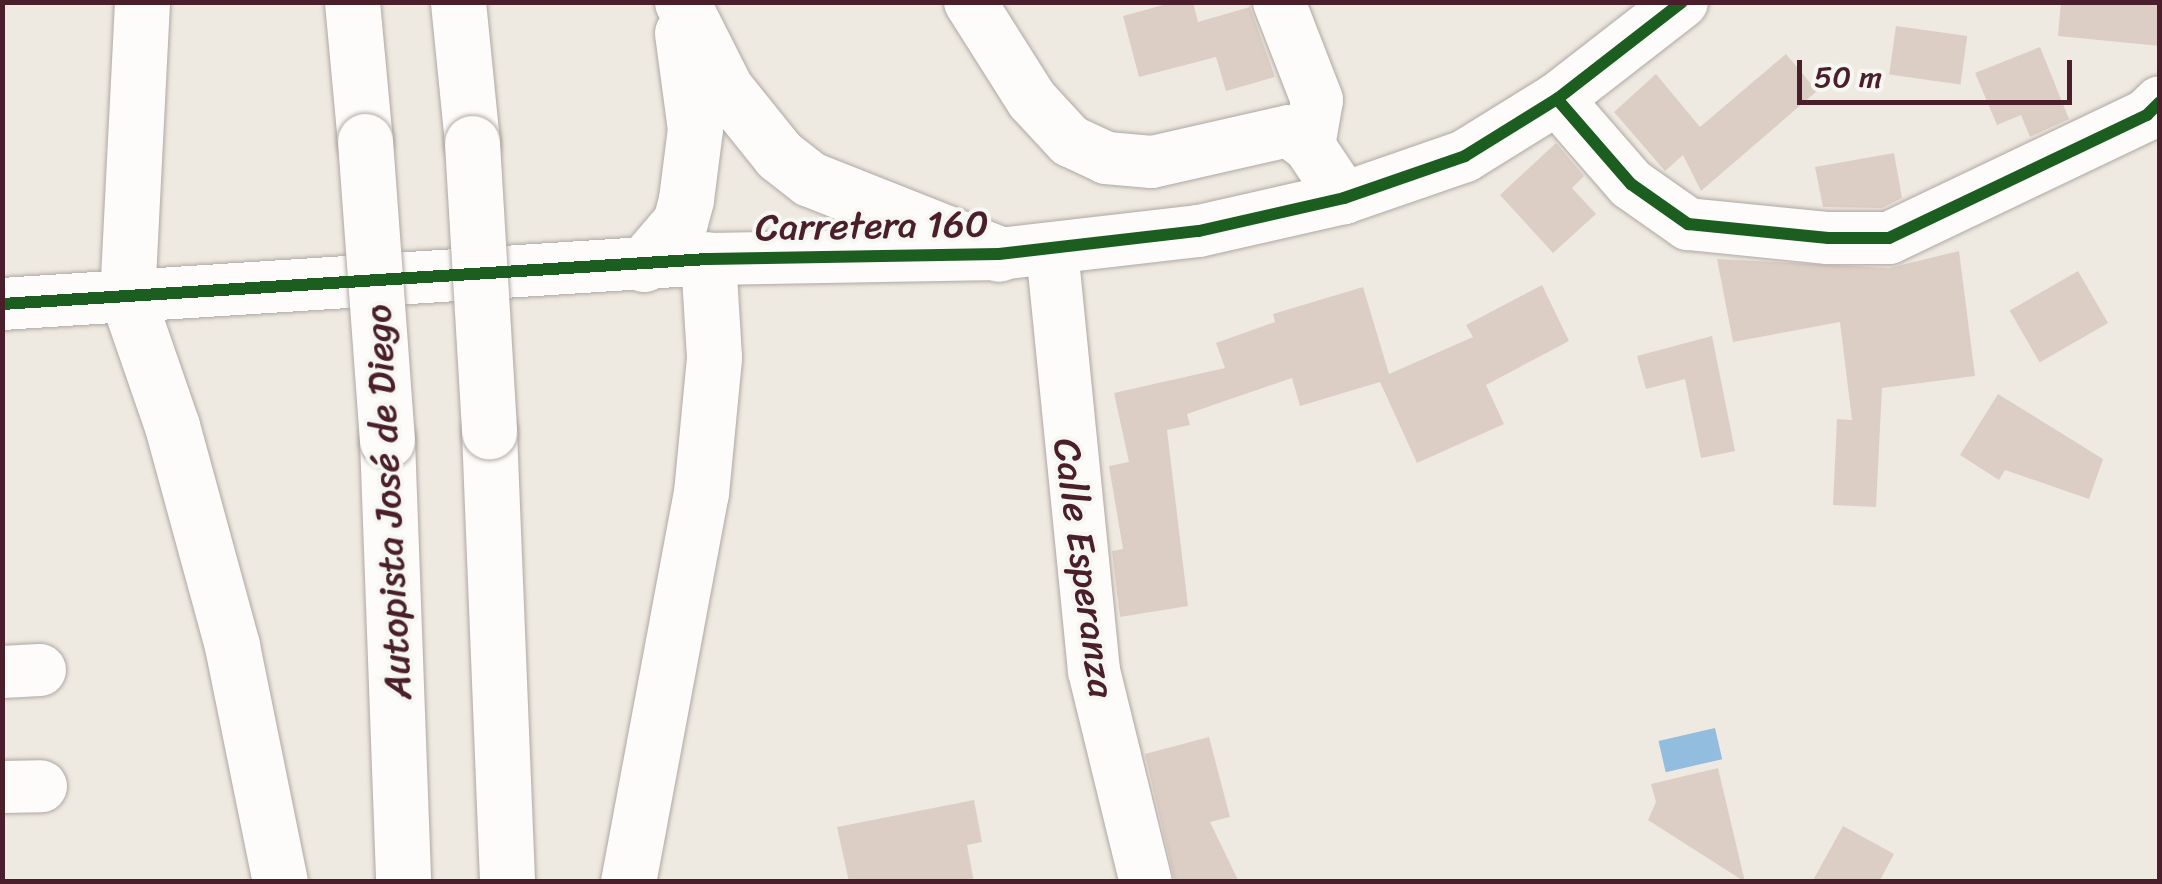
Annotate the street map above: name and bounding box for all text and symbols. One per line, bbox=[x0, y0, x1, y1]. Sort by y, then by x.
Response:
scale bar bbox=[1802, 40, 2077, 102]
text: 50 m bbox=[1814, 50, 1882, 104]
street label: Carretera 160 bbox=[755, 201, 989, 251]
street label: Autopista José de Diego bbox=[355, 303, 421, 701]
street label: Calle Esperanza bbox=[1043, 434, 1125, 702]

